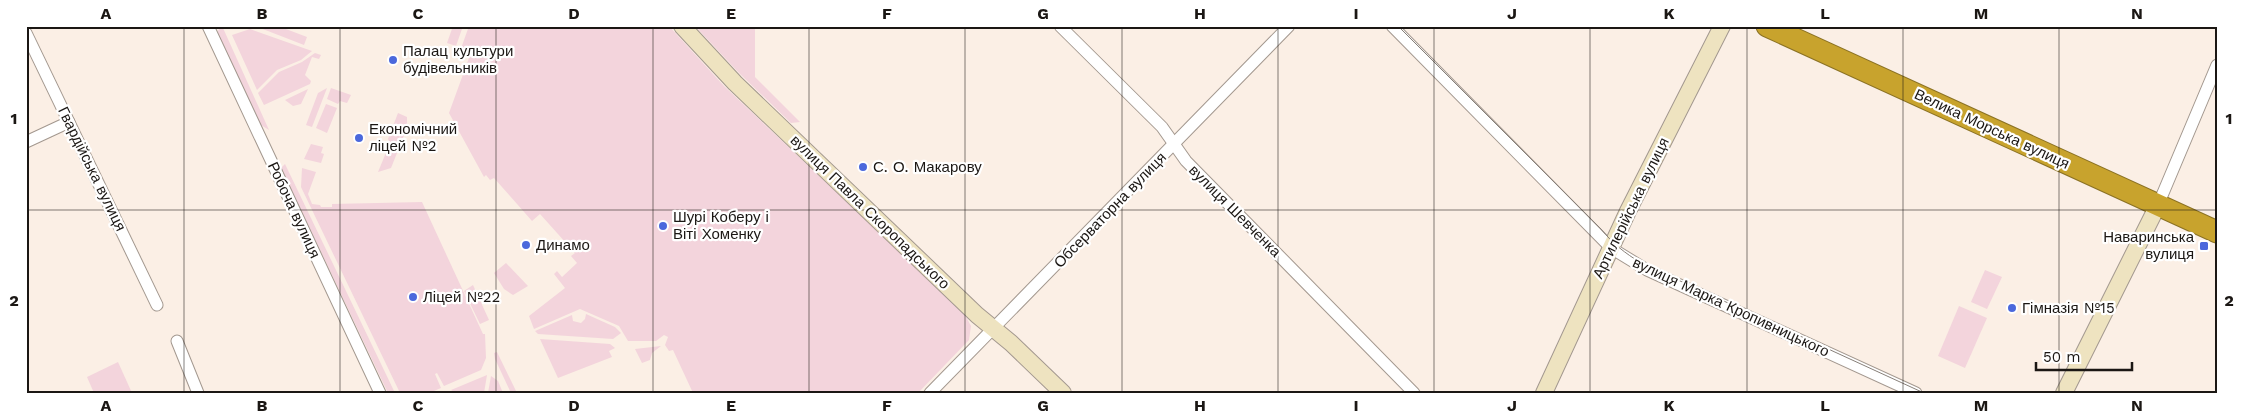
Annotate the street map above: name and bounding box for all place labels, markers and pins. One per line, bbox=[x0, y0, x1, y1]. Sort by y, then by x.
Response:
place label: Палац культури будівельників bbox=[403, 42, 513, 77]
marker: Палац культури будівельників bbox=[387, 54, 399, 66]
place label: Економічний ліцей №2 bbox=[369, 120, 457, 155]
marker: Економічний ліцей №2 bbox=[353, 132, 365, 144]
place label: С. О. Макарову bbox=[873, 158, 982, 176]
marker: С. О. Макарову bbox=[857, 161, 869, 173]
place label: Шурі Коберу і Віті Хоменку bbox=[673, 208, 769, 243]
marker: Шурі Коберу і Віті Хоменку bbox=[657, 220, 669, 232]
place label: Наваринська вулиця bbox=[2103, 228, 2195, 263]
place label: Динамо bbox=[536, 236, 590, 254]
marker: Динамо bbox=[520, 239, 532, 251]
marker: Наваринська вулиця bbox=[2198, 240, 2210, 252]
place label: Ліцей №22 bbox=[423, 288, 500, 306]
marker: Ліцей №22 bbox=[407, 291, 419, 303]
place label: Гімназія №15 bbox=[2022, 299, 2115, 317]
marker: Гімназія №15 bbox=[2006, 302, 2018, 314]

